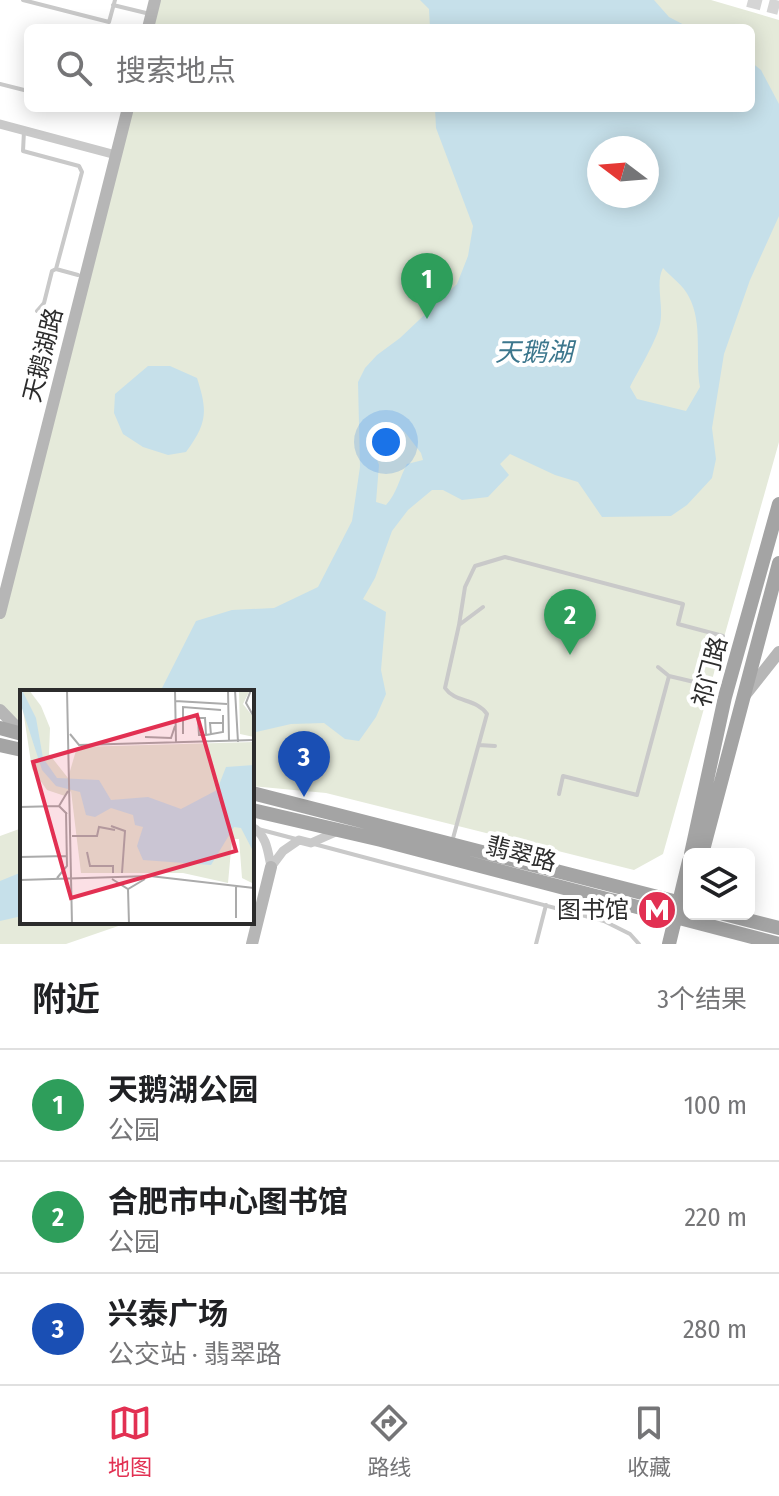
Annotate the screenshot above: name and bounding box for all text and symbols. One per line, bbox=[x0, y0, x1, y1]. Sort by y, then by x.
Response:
search box bbox=[24, 24, 755, 112]
icon: search bbox=[52, 46, 96, 90]
text: 搜索地点 bbox=[116, 53, 236, 89]
north arrow bbox=[587, 136, 659, 208]
pin: 1 bbox=[401, 253, 453, 319]
street label: 天鹅湖路 bbox=[18, 305, 68, 405]
water label: 天鹅湖 bbox=[495, 337, 577, 368]
your location bbox=[366, 422, 406, 462]
pin: 2 bbox=[544, 589, 596, 655]
street label: 祁门路 bbox=[687, 634, 733, 710]
inset map bbox=[20, 690, 254, 924]
pin: 3 bbox=[278, 731, 330, 797]
street label: 翡翠路 bbox=[483, 831, 559, 877]
map controls bbox=[683, 848, 755, 920]
button: layers bbox=[683, 848, 755, 920]
metro station icon: 图书馆 bbox=[636, 889, 678, 931]
place label: 图书馆 bbox=[557, 896, 629, 924]
text: 附近 bbox=[32, 979, 100, 1020]
text: 3个结果 bbox=[657, 984, 747, 1015]
text: 天鹅湖公园 bbox=[108, 1072, 258, 1108]
text: 1 bbox=[53, 1090, 64, 1121]
text: 100 m bbox=[684, 1090, 747, 1121]
text: 公园 bbox=[108, 1115, 160, 1146]
text: 合肥市中心图书馆 bbox=[108, 1184, 348, 1220]
text: 2 bbox=[52, 1202, 64, 1233]
text: 220 m bbox=[684, 1202, 747, 1233]
text: 公园 bbox=[108, 1227, 160, 1258]
text: 兴泰广场 bbox=[108, 1296, 228, 1332]
text: 3 bbox=[52, 1314, 64, 1345]
text: 280 m bbox=[683, 1314, 747, 1345]
text: 公交站 · 翡翠路 bbox=[108, 1339, 282, 1370]
tab: 地图 bbox=[108, 1401, 152, 1481]
tab: 路线 bbox=[367, 1401, 411, 1481]
tab: 收藏 bbox=[627, 1401, 671, 1481]

